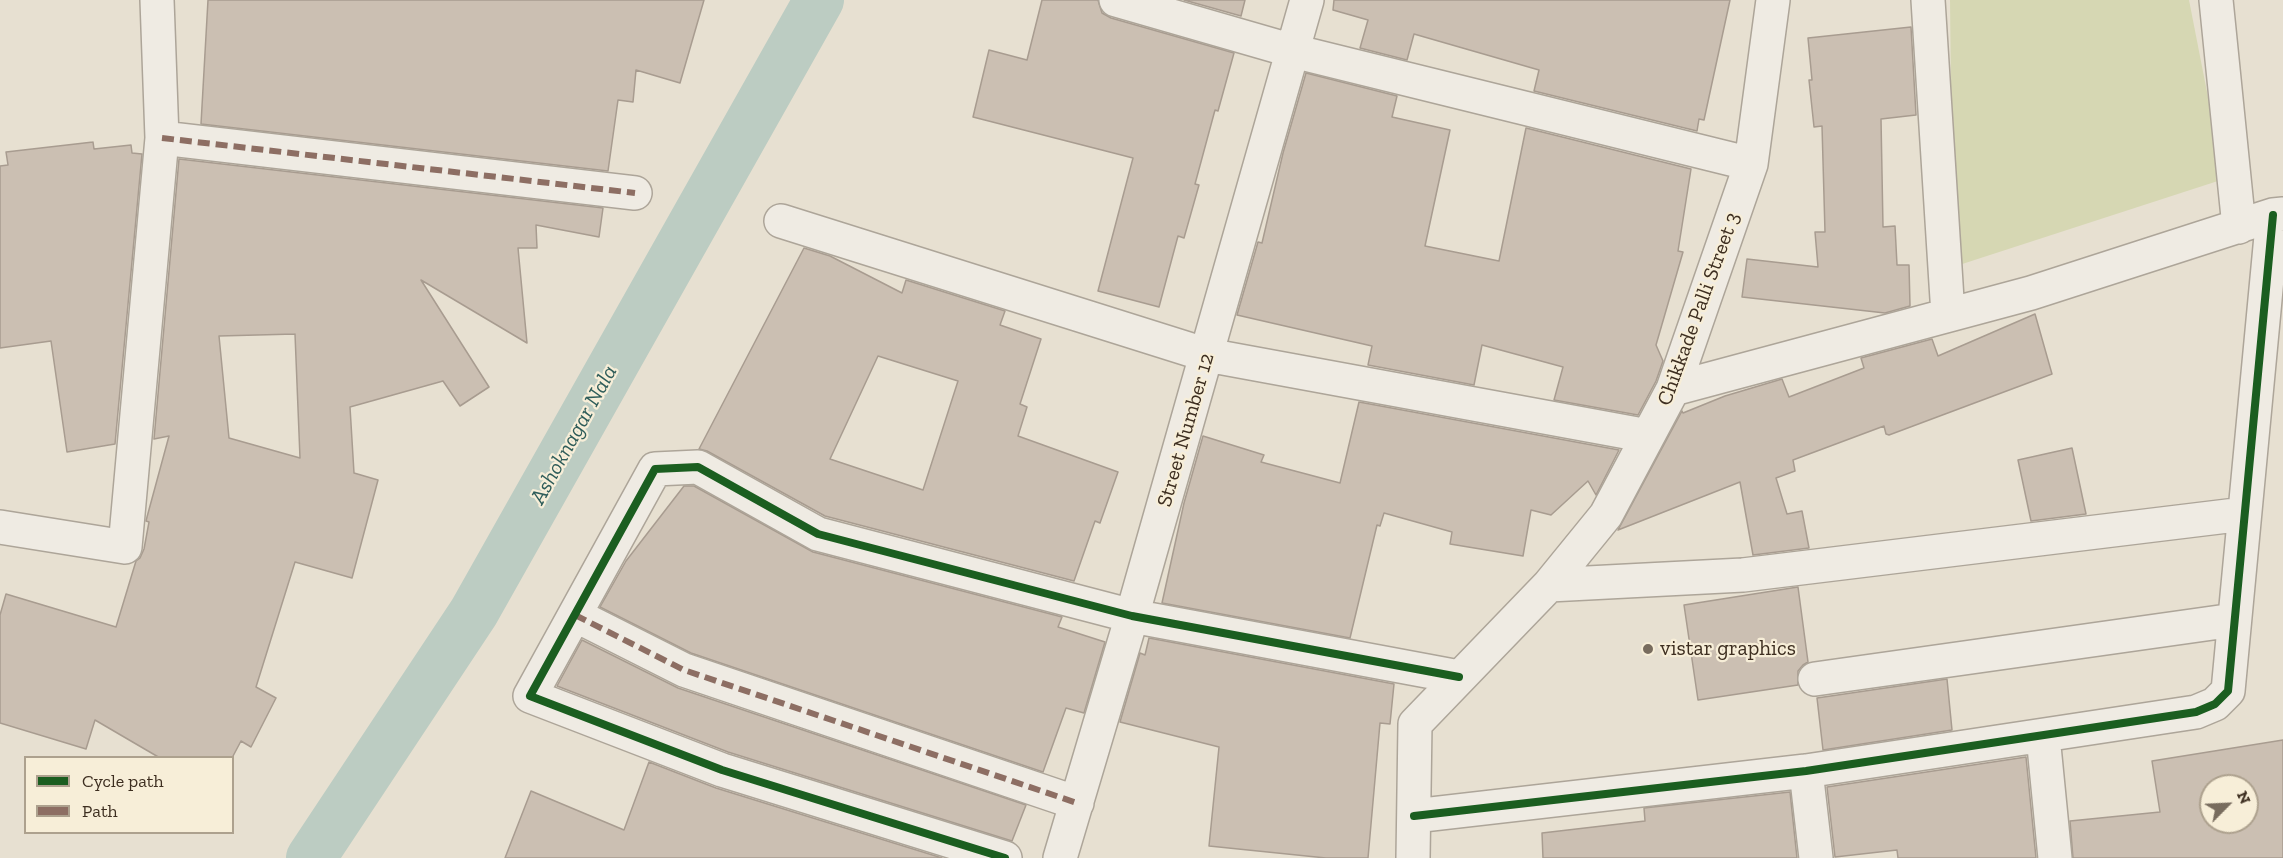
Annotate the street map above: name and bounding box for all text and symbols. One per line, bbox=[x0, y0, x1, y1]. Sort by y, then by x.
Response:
street label: Chikkade Palli Street 3 bbox=[1652, 209, 1746, 409]
street label: Street Number 12 bbox=[1152, 350, 1220, 510]
water label: Ashoknagar Nala bbox=[525, 361, 623, 509]
place label: vistar graphics bbox=[1660, 636, 1796, 662]
marker: vistar graphics bbox=[1641, 642, 1655, 656]
legend bbox=[24, 756, 234, 834]
text: Cycle path bbox=[82, 770, 164, 792]
north arrow bbox=[2199, 774, 2259, 834]
text: N bbox=[2233, 788, 2255, 807]
text: Path bbox=[82, 800, 118, 822]

